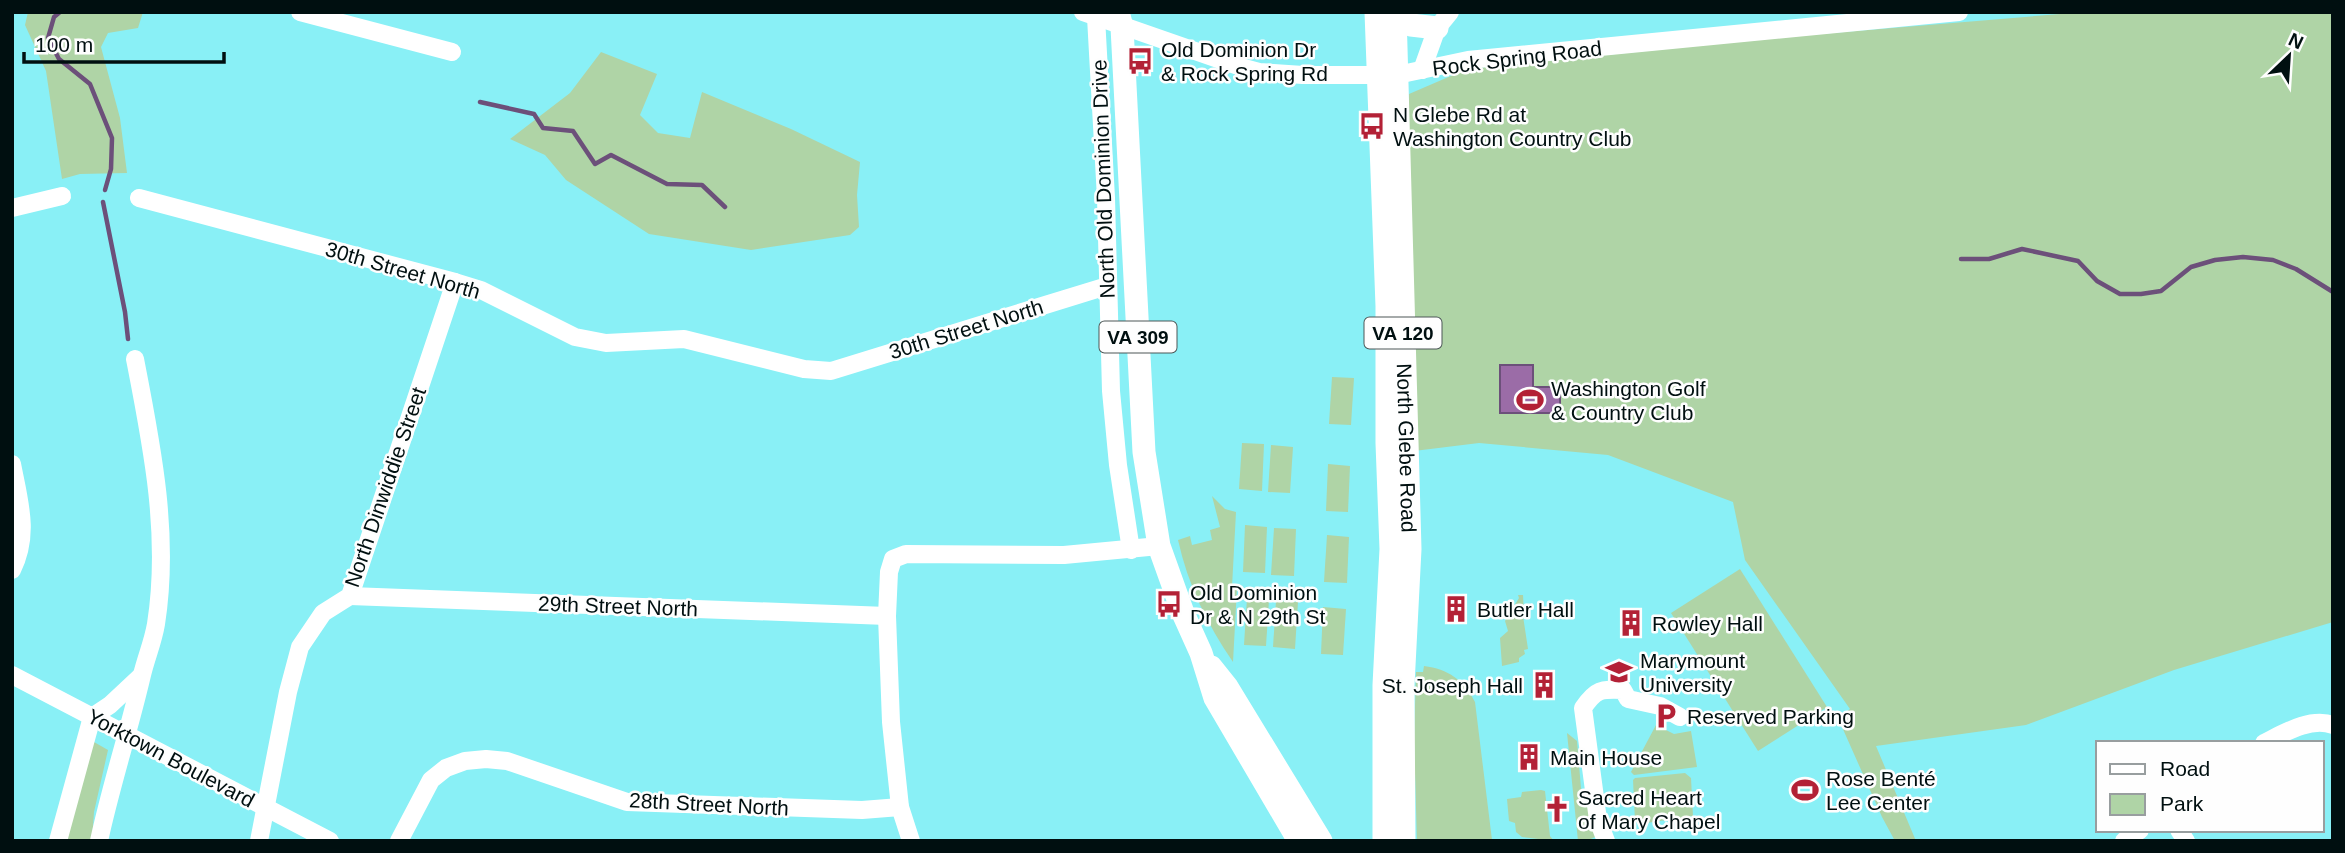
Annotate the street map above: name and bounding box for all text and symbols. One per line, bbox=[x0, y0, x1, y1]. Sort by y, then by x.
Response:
scale bar bbox=[24, 21, 224, 65]
north arrow bbox=[2254, 21, 2324, 91]
text: N bbox=[2285, 29, 2307, 53]
text: 100 m bbox=[35, 33, 93, 56]
street label: Rock Spring Road bbox=[1431, 36, 1603, 80]
place label: Old Dominion Dr & Rock Spring Rd bbox=[1161, 38, 1328, 85]
bus stop icon: Old Dominion Dr & Rock Spring Rd bbox=[1125, 46, 1155, 76]
street label: North Old Dominion Drive bbox=[1087, 59, 1119, 299]
place label: N Glebe Rd at Washington Country Club bbox=[1393, 103, 1632, 150]
bus stop icon: N Glebe Rd at Washington Country Club bbox=[1357, 111, 1387, 141]
street label: 30th Street North bbox=[323, 237, 483, 303]
street label: 30th Street North bbox=[886, 295, 1046, 363]
road number: VA 120 bbox=[1364, 318, 1442, 348]
road number: VA 309 bbox=[1100, 322, 1176, 352]
street label: North Glebe Road bbox=[1393, 363, 1421, 533]
place label: Washington Golf & Country Club bbox=[1551, 377, 1706, 424]
street label: North Dinwiddie Street bbox=[340, 384, 430, 590]
sports icon: Washington Golf & Country Club bbox=[1515, 385, 1545, 415]
place label: Old Dominion Dr & N 29th St bbox=[1190, 581, 1326, 628]
bus stop icon: Old Dominion Dr & N 29th St bbox=[1154, 589, 1184, 619]
street label: 29th Street North bbox=[538, 592, 698, 620]
building icon: Butler Hall bbox=[1441, 594, 1471, 624]
place label: Butler Hall bbox=[1477, 598, 1574, 621]
building icon: Rowley Hall bbox=[1616, 608, 1646, 638]
place label: Rowley Hall bbox=[1652, 612, 1763, 635]
place label: Marymount University bbox=[1640, 649, 1745, 696]
school or university icon: Marymount University bbox=[1604, 657, 1634, 687]
building icon: St. Joseph Hall bbox=[1529, 670, 1559, 700]
place label: St. Joseph Hall bbox=[1382, 674, 1523, 697]
parking icon: Reserved Parking bbox=[1651, 701, 1681, 731]
street label: Yorktown Boulevard bbox=[83, 704, 259, 812]
place label: Reserved Parking bbox=[1687, 705, 1854, 728]
legend bbox=[2096, 741, 2324, 832]
building icon: Main House bbox=[1514, 742, 1544, 772]
place label: Main House bbox=[1550, 746, 1662, 769]
text: Road bbox=[2160, 757, 2210, 780]
place label: Rose Benté Lee Center bbox=[1826, 767, 1936, 814]
sports icon: Rose Benté Lee Center bbox=[1790, 775, 1820, 805]
place label: Sacred Heart of Mary Chapel bbox=[1578, 786, 1720, 833]
street label: 28th Street North bbox=[629, 788, 789, 820]
text: Park bbox=[2160, 792, 2204, 815]
church icon: Sacred Heart of Mary Chapel bbox=[1542, 794, 1572, 824]

